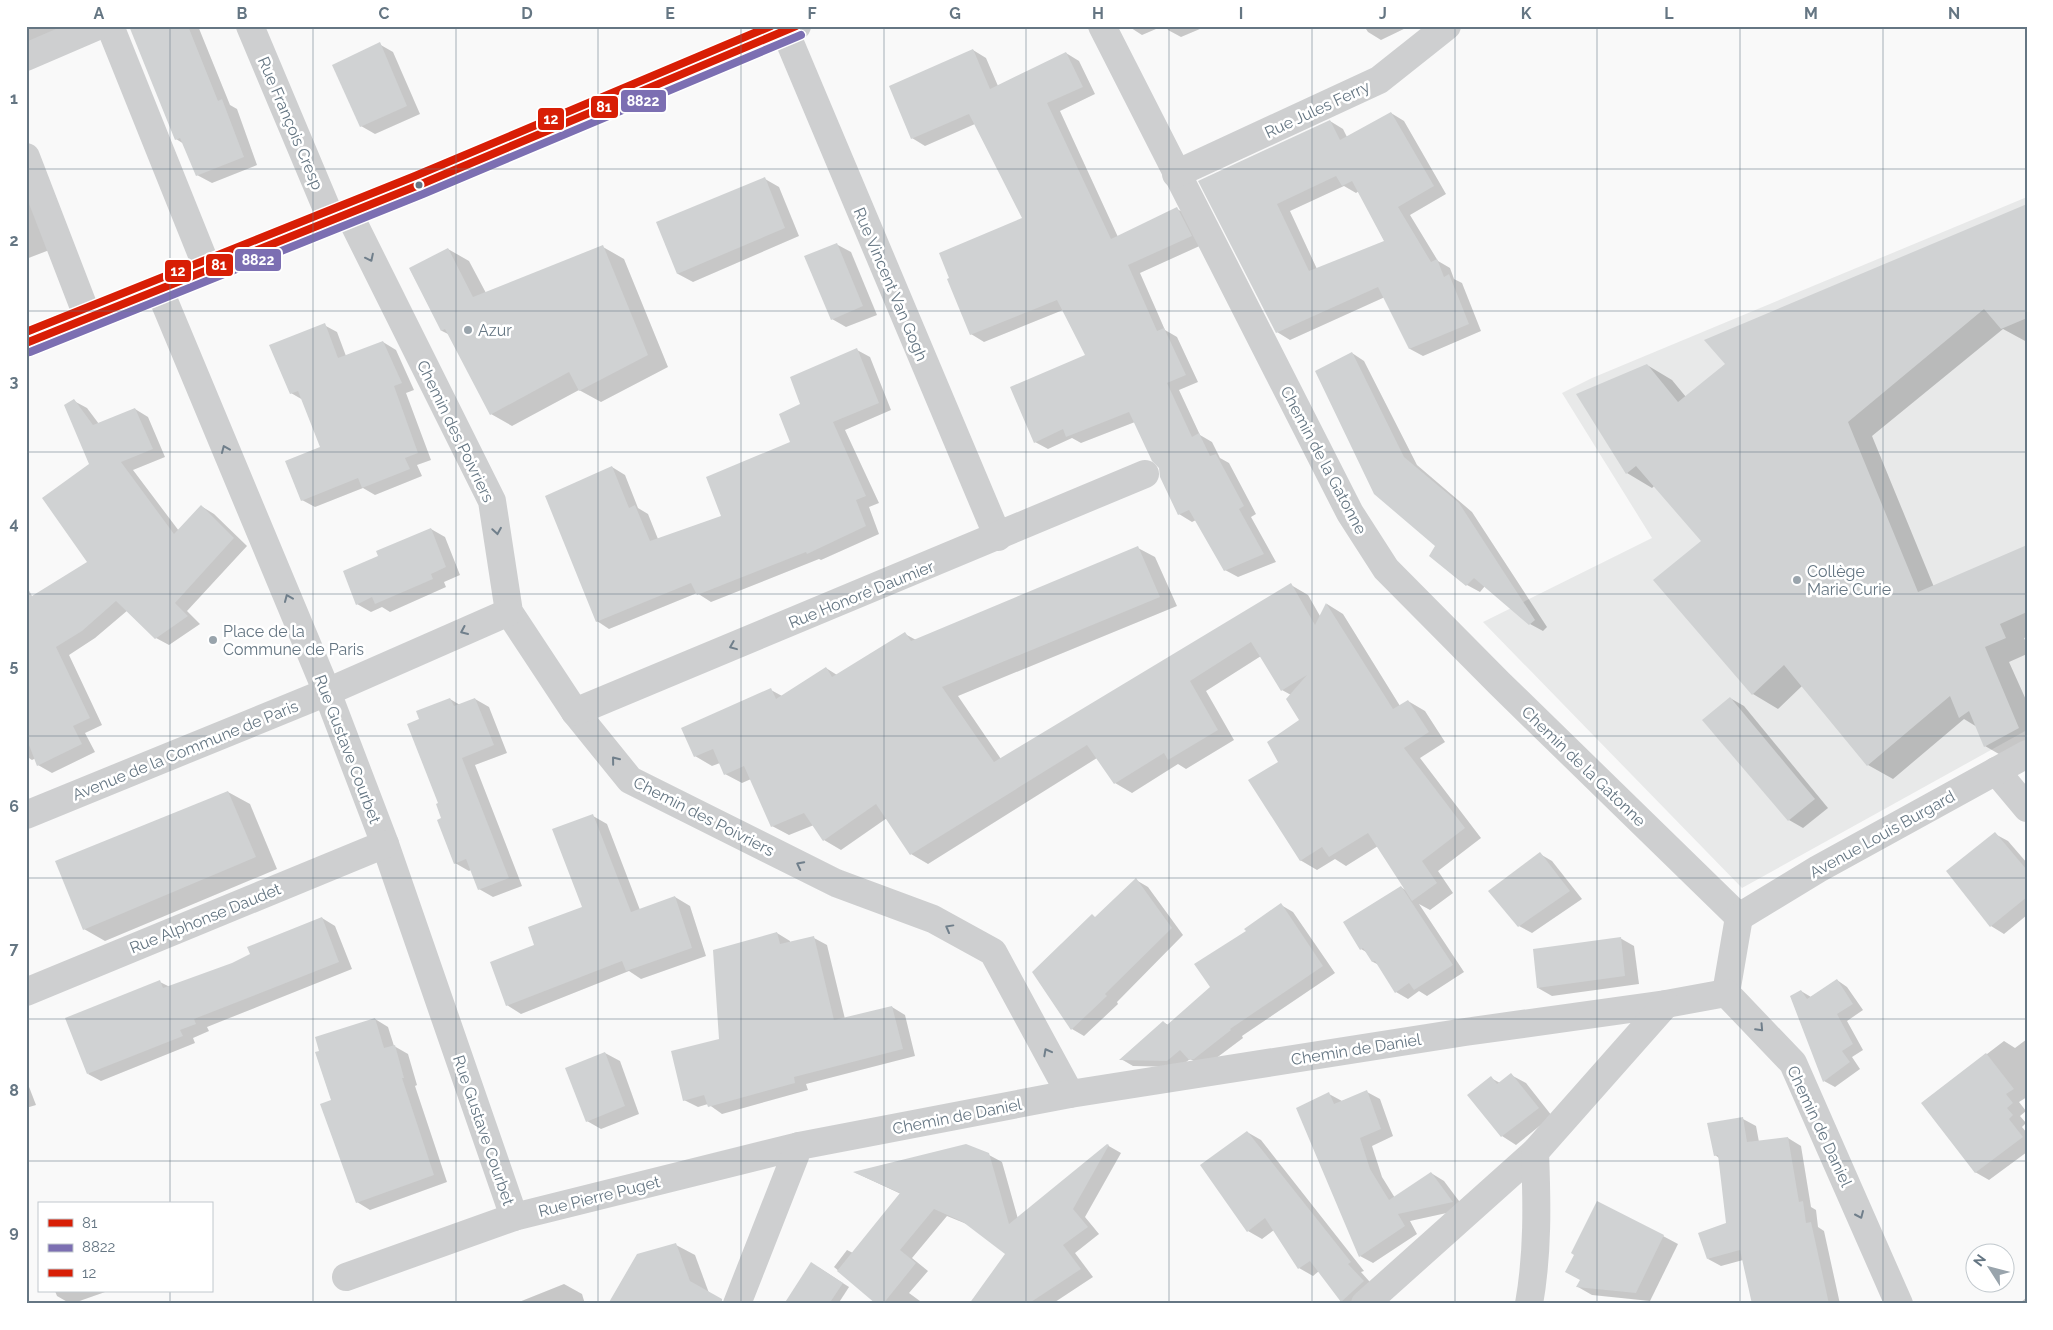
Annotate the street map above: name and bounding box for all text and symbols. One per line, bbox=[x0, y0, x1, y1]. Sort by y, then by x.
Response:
text: A bbox=[94, 4, 105, 23]
text: B bbox=[237, 4, 248, 23]
text: C bbox=[379, 4, 390, 23]
text: D bbox=[521, 4, 533, 23]
text: E bbox=[665, 4, 675, 23]
text: F bbox=[807, 4, 817, 23]
text: G bbox=[949, 4, 961, 23]
text: H bbox=[1092, 4, 1104, 23]
text: I bbox=[1239, 4, 1243, 23]
text: J bbox=[1379, 4, 1387, 23]
text: K bbox=[1521, 4, 1532, 23]
text: L bbox=[1664, 4, 1674, 23]
text: M bbox=[1804, 4, 1818, 23]
text: N bbox=[1948, 4, 1960, 23]
street label: Rue François Cresp bbox=[254, 54, 327, 193]
street label: Rue Jules Ferry bbox=[1262, 77, 1373, 142]
text: 1 bbox=[10, 89, 18, 108]
line badge: 8822 bbox=[620, 89, 667, 113]
text: 8822 bbox=[627, 93, 659, 109]
line badge: 81 bbox=[590, 95, 619, 119]
text: 81 bbox=[596, 99, 612, 115]
line badge: 12 bbox=[537, 107, 565, 131]
text: 12 bbox=[544, 111, 559, 127]
unlabelled marker bbox=[414, 180, 424, 190]
street label: Rue Vincent Van Gogh bbox=[850, 205, 932, 364]
text: 2 bbox=[9, 231, 19, 250]
line badge: 8822 bbox=[234, 248, 282, 272]
text: 8822 bbox=[242, 252, 274, 268]
line badge: 81 bbox=[205, 253, 234, 277]
one-way arrow bbox=[364, 253, 374, 262]
text: 81 bbox=[211, 257, 227, 273]
line badge: 12 bbox=[164, 259, 192, 283]
text: 12 bbox=[171, 263, 186, 279]
place label: Azur bbox=[478, 321, 512, 340]
marker: Azur bbox=[462, 324, 474, 336]
street label: Chemin des Poivriers bbox=[413, 357, 498, 506]
text: 3 bbox=[10, 372, 19, 391]
street label: Chemin de la Gatonne bbox=[1276, 383, 1371, 537]
one-way arrow bbox=[220, 445, 230, 453]
text: 4 bbox=[9, 514, 19, 533]
one-way arrow bbox=[491, 527, 501, 536]
street label: Rue Honoré Daumier bbox=[786, 556, 937, 632]
place label: Collège Marie Curie bbox=[1807, 562, 1891, 599]
marker: Collège Marie Curie bbox=[1791, 574, 1803, 586]
one-way arrow bbox=[283, 594, 294, 603]
place label: Place de la Commune de Paris bbox=[223, 622, 364, 659]
one-way arrow bbox=[460, 625, 469, 635]
marker: Place de la Commune de Paris bbox=[207, 634, 219, 646]
one-way arrow bbox=[729, 640, 738, 651]
text: 5 bbox=[10, 656, 19, 675]
street label: Rue Gustave Courbet bbox=[310, 672, 385, 827]
street label: Avenue de la Commune de Paris bbox=[70, 696, 301, 805]
street label: Chemin de la Gatonne bbox=[1518, 702, 1650, 830]
one-way arrow bbox=[611, 757, 620, 766]
street label: Chemin des Poivriers bbox=[630, 773, 778, 860]
street label: Avenue Louis Burgard bbox=[1806, 787, 1958, 882]
text: 6 bbox=[9, 797, 19, 816]
one-way arrow bbox=[796, 861, 805, 871]
street label: Rue Alphonse Daudet bbox=[127, 879, 284, 958]
one-way arrow bbox=[946, 924, 955, 934]
text: 7 bbox=[10, 939, 19, 958]
one-way arrow bbox=[1754, 1022, 1763, 1031]
street label: Chemin de Daniel bbox=[1290, 1030, 1423, 1069]
one-way arrow bbox=[1043, 1048, 1053, 1057]
street label: Rue Gustave Courbet bbox=[449, 1053, 518, 1208]
street label: Chemin de Daniel bbox=[1783, 1063, 1856, 1190]
text: 8 bbox=[9, 1081, 19, 1100]
street label: Chemin de Daniel bbox=[891, 1095, 1024, 1138]
street label: Rue Pierre Puget bbox=[536, 1172, 662, 1221]
legend bbox=[38, 1202, 212, 1292]
one-way arrow bbox=[1854, 1210, 1865, 1219]
text: 81 bbox=[82, 1214, 98, 1232]
text: 9 bbox=[9, 1222, 19, 1241]
text: 8822 bbox=[82, 1238, 116, 1256]
north arrow bbox=[1966, 1242, 2016, 1292]
text: N bbox=[1970, 1251, 1989, 1269]
text: 12 bbox=[82, 1264, 96, 1282]

